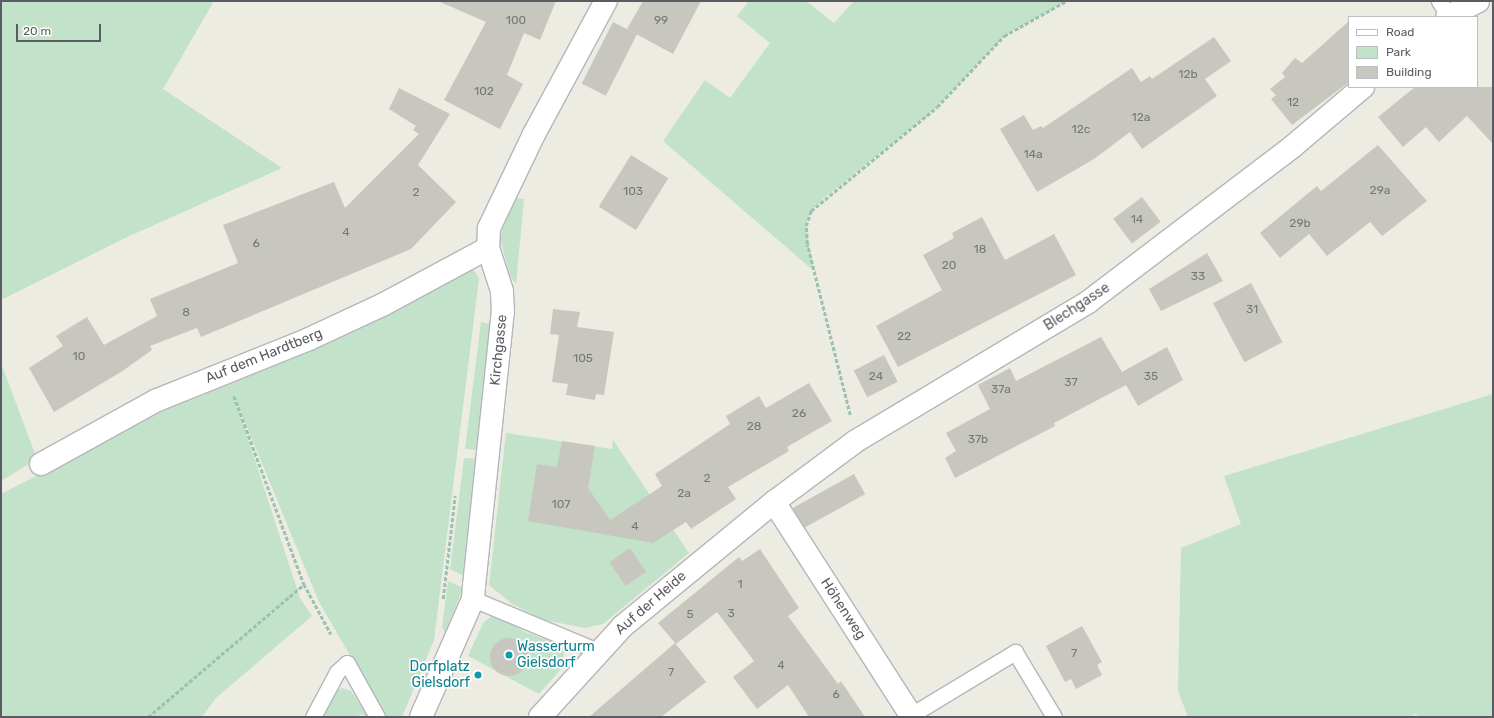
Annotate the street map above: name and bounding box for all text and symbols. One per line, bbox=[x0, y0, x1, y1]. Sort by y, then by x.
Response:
house number: 100 bbox=[506, 14, 526, 28]
house number: 99 bbox=[654, 14, 668, 28]
scale bar bbox=[18, 16, 103, 42]
legend bbox=[1348, 16, 1478, 88]
text: 20 m bbox=[23, 24, 51, 38]
text: Road bbox=[1386, 25, 1414, 39]
text: Park bbox=[1386, 45, 1411, 59]
text: Building bbox=[1386, 65, 1432, 79]
house number: 12b bbox=[1178, 68, 1198, 82]
house number: 102 bbox=[474, 85, 494, 99]
house number: 12 bbox=[1287, 96, 1299, 110]
house number: 12a bbox=[1132, 111, 1150, 125]
house number: 12c bbox=[1072, 123, 1090, 137]
house number: 14a bbox=[1023, 148, 1043, 162]
house number: 29a bbox=[1370, 184, 1390, 198]
house number: 103 bbox=[623, 185, 643, 199]
house number: 2 bbox=[412, 186, 420, 200]
house number: 14 bbox=[1131, 213, 1143, 227]
house number: 29b bbox=[1289, 217, 1311, 231]
house number: 4 bbox=[342, 226, 350, 240]
house number: 6 bbox=[252, 237, 260, 251]
house number: 18 bbox=[974, 243, 986, 257]
house number: 20 bbox=[942, 259, 956, 273]
house number: 33 bbox=[1191, 270, 1205, 284]
street label: Blechgasse bbox=[1041, 280, 1113, 334]
house number: 31 bbox=[1246, 303, 1258, 317]
house number: 8 bbox=[182, 306, 190, 320]
street label: Kirchgasse bbox=[487, 314, 511, 386]
street label: Auf dem Hardtberg bbox=[203, 325, 325, 387]
house number: 22 bbox=[897, 330, 911, 344]
house number: 10 bbox=[73, 350, 85, 364]
house number: 105 bbox=[573, 352, 593, 366]
house number: 24 bbox=[869, 370, 883, 384]
house number: 35 bbox=[1144, 370, 1158, 384]
house number: 37 bbox=[1064, 376, 1078, 390]
house number: 37a bbox=[991, 383, 1011, 397]
house number: 26 bbox=[792, 407, 806, 421]
house number: 28 bbox=[747, 420, 761, 434]
house number: 37b bbox=[968, 433, 988, 447]
house number: 2 bbox=[703, 472, 711, 486]
house number: 2a bbox=[677, 487, 691, 501]
house number: 107 bbox=[552, 498, 570, 512]
house number: 4 bbox=[631, 520, 639, 534]
street label: Auf der Heide bbox=[612, 568, 690, 638]
street label: Höhenweg bbox=[817, 575, 869, 643]
house number: 1 bbox=[737, 578, 743, 592]
house number: 3 bbox=[727, 607, 735, 621]
house number: 5 bbox=[686, 608, 694, 622]
place label: Wasserturm Gielsdorf bbox=[517, 639, 595, 672]
house number: 7 bbox=[1071, 647, 1077, 661]
marker: Wasserturm Gielsdorf bbox=[504, 650, 514, 660]
place label: Dorfplatz Gielsdorf bbox=[410, 659, 470, 692]
house number: 4 bbox=[777, 659, 785, 673]
house number: 7 bbox=[668, 666, 674, 680]
marker: Dorfplatz Gielsdorf bbox=[473, 670, 483, 680]
house number: 6 bbox=[832, 688, 840, 702]

